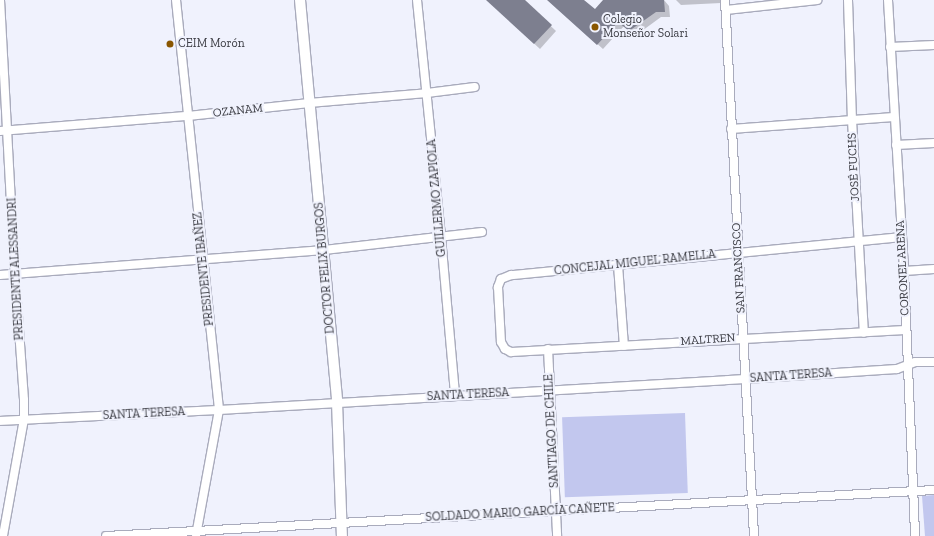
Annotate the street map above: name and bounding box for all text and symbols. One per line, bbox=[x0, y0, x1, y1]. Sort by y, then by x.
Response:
place label: Colegio Monseñor Solari bbox=[603, 13, 688, 41]
marker: Colegio Monseñor Solari bbox=[590, 22, 600, 32]
place label: CEIM Morón bbox=[178, 37, 245, 51]
marker: CEIM Morón bbox=[165, 39, 175, 49]
street label: OZANAM bbox=[212, 101, 264, 121]
street label: JOSÉ FUCHS bbox=[845, 132, 863, 202]
street label: GUILLERMO ZAPIOLA bbox=[425, 138, 449, 258]
street label: PRESIDENTE ALESSANDRI bbox=[5, 197, 27, 341]
street label: DOCTOR FELIX BURGOS bbox=[312, 202, 338, 334]
street label: PRESIDENTE IBAÑEZ bbox=[191, 211, 217, 327]
street label: CORONEL ARENA bbox=[893, 220, 913, 316]
street label: SAN FRANCISCO bbox=[729, 222, 749, 314]
street label: CONCEJAL MIGUEL RAMELLA bbox=[553, 247, 717, 279]
street label: MALTREN bbox=[680, 331, 736, 349]
street label: SANTA TERESA bbox=[749, 366, 833, 386]
street label: SANTIAGO DE CHILE bbox=[542, 374, 562, 488]
street label: SANTA TERESA bbox=[426, 386, 510, 404]
street label: SANTA TERESA bbox=[102, 405, 186, 423]
street label: SOLDADO MARIO GARCÍA CAÑETE bbox=[425, 501, 615, 525]

